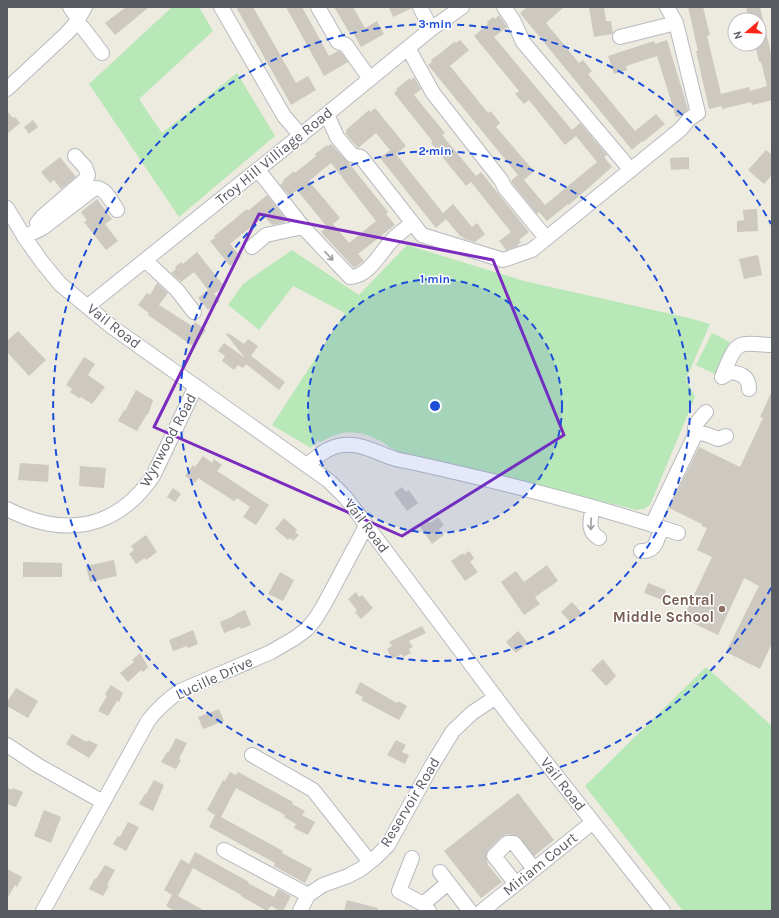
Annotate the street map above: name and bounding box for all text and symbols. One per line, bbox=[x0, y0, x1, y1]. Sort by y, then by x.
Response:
north arrow bbox=[727, 12, 767, 52]
text: 3 min bbox=[418, 17, 452, 31]
text: N bbox=[731, 29, 745, 41]
street label: Troy Hill Villiage Road bbox=[212, 103, 336, 209]
text: 2 min bbox=[418, 144, 452, 158]
one-way arrow bbox=[325, 251, 334, 261]
text: 1 min bbox=[420, 272, 450, 286]
street label: Vail Road bbox=[84, 300, 144, 352]
street label: Wynwood Road bbox=[136, 390, 200, 490]
centre of rings bbox=[428, 399, 442, 413]
street label: Vail Road bbox=[341, 495, 393, 557]
one-way arrow bbox=[588, 517, 595, 530]
place label: Central Middle School bbox=[613, 591, 714, 626]
marker: Central Middle School bbox=[717, 604, 727, 614]
street label: Lucille Drive bbox=[173, 652, 255, 704]
street label: Reservoir Road bbox=[376, 754, 444, 850]
street label: Vail Road bbox=[537, 754, 589, 814]
street label: Miriam Court bbox=[499, 828, 581, 899]

